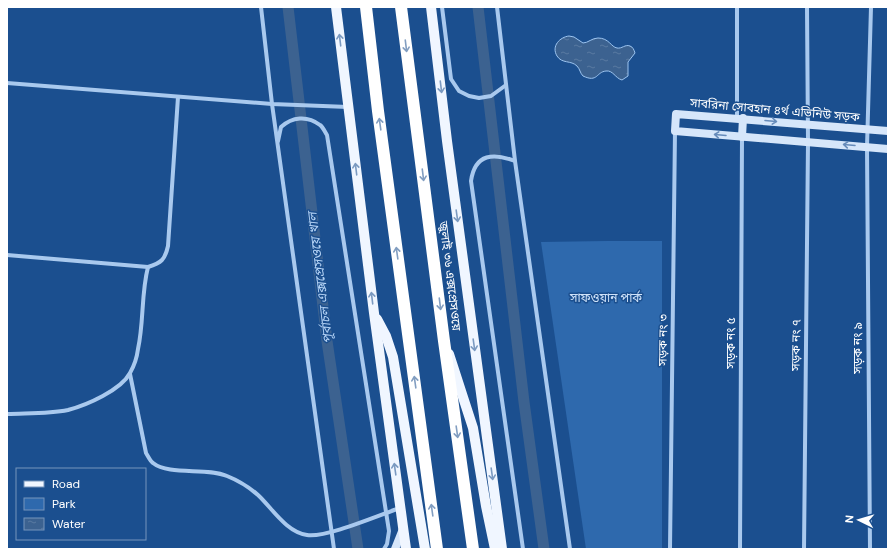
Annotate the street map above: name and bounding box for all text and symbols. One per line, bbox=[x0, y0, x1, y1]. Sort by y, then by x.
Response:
one-way arrow bbox=[336, 34, 344, 47]
one-way arrow bbox=[402, 39, 410, 52]
one-way arrow bbox=[437, 81, 444, 94]
street label: সাবরিনা সোবহান ৪র্থ এভিনিউ সড়ক bbox=[689, 95, 861, 125]
one-way arrow bbox=[764, 117, 777, 125]
one-way arrow bbox=[376, 118, 384, 131]
one-way arrow bbox=[714, 132, 727, 139]
one-way arrow bbox=[843, 142, 856, 149]
one-way arrow bbox=[352, 163, 360, 176]
one-way arrow bbox=[419, 168, 427, 181]
water label: পূর্বাচল এক্সপ্রেসওয়ে খাল bbox=[303, 209, 336, 345]
one-way arrow bbox=[453, 209, 461, 222]
street label: জুলাই ৩৬ এক্সপ্রেসওয়ে bbox=[435, 219, 465, 332]
one-way arrow bbox=[394, 247, 401, 260]
park label: সাফওয়ান পার্ক bbox=[569, 290, 642, 306]
one-way arrow bbox=[368, 292, 376, 305]
one-way arrow bbox=[436, 297, 443, 310]
street label: সড়ক নং ৩ bbox=[655, 314, 671, 367]
street label: সড়ক নং ৫ bbox=[723, 317, 739, 370]
street label: সড়ক নং ৭ bbox=[788, 319, 804, 372]
street label: সড়ক নং ৯ bbox=[850, 322, 866, 375]
one-way arrow bbox=[470, 338, 478, 351]
one-way arrow bbox=[411, 375, 419, 388]
one-way arrow bbox=[453, 425, 461, 438]
one-way arrow bbox=[391, 463, 399, 476]
one-way arrow bbox=[488, 467, 496, 480]
legend bbox=[16, 468, 146, 540]
text: Road bbox=[52, 476, 80, 492]
text: Park bbox=[52, 496, 76, 512]
north arrow bbox=[839, 500, 879, 540]
one-way arrow bbox=[428, 504, 436, 517]
text: N bbox=[842, 515, 856, 524]
text: Water bbox=[52, 516, 86, 532]

